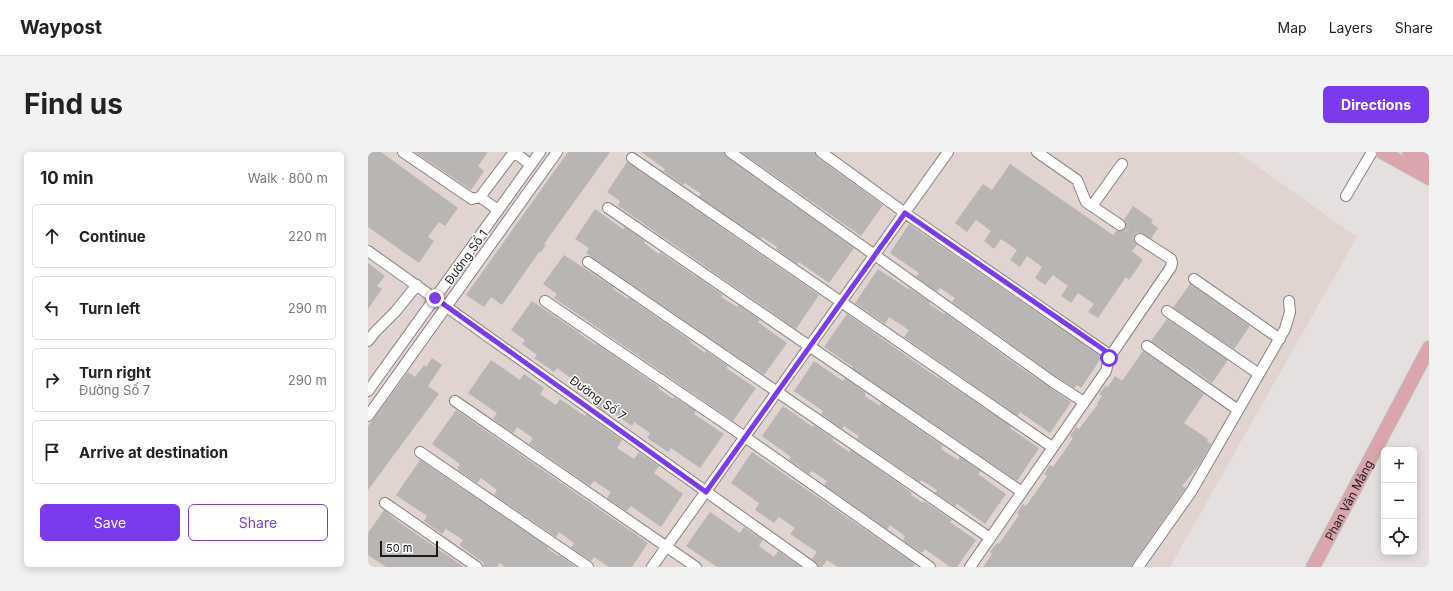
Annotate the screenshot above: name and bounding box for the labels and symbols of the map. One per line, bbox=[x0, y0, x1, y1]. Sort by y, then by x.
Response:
street label: Đường Số 1 bbox=[441, 227, 491, 287]
route end bbox=[426, 289, 444, 307]
route start bbox=[1100, 349, 1118, 367]
street label: Đường Số 7 bbox=[567, 373, 629, 424]
street label: Phan Văn Mảng bbox=[1321, 457, 1376, 543]
scale bar bbox=[380, 539, 438, 558]

